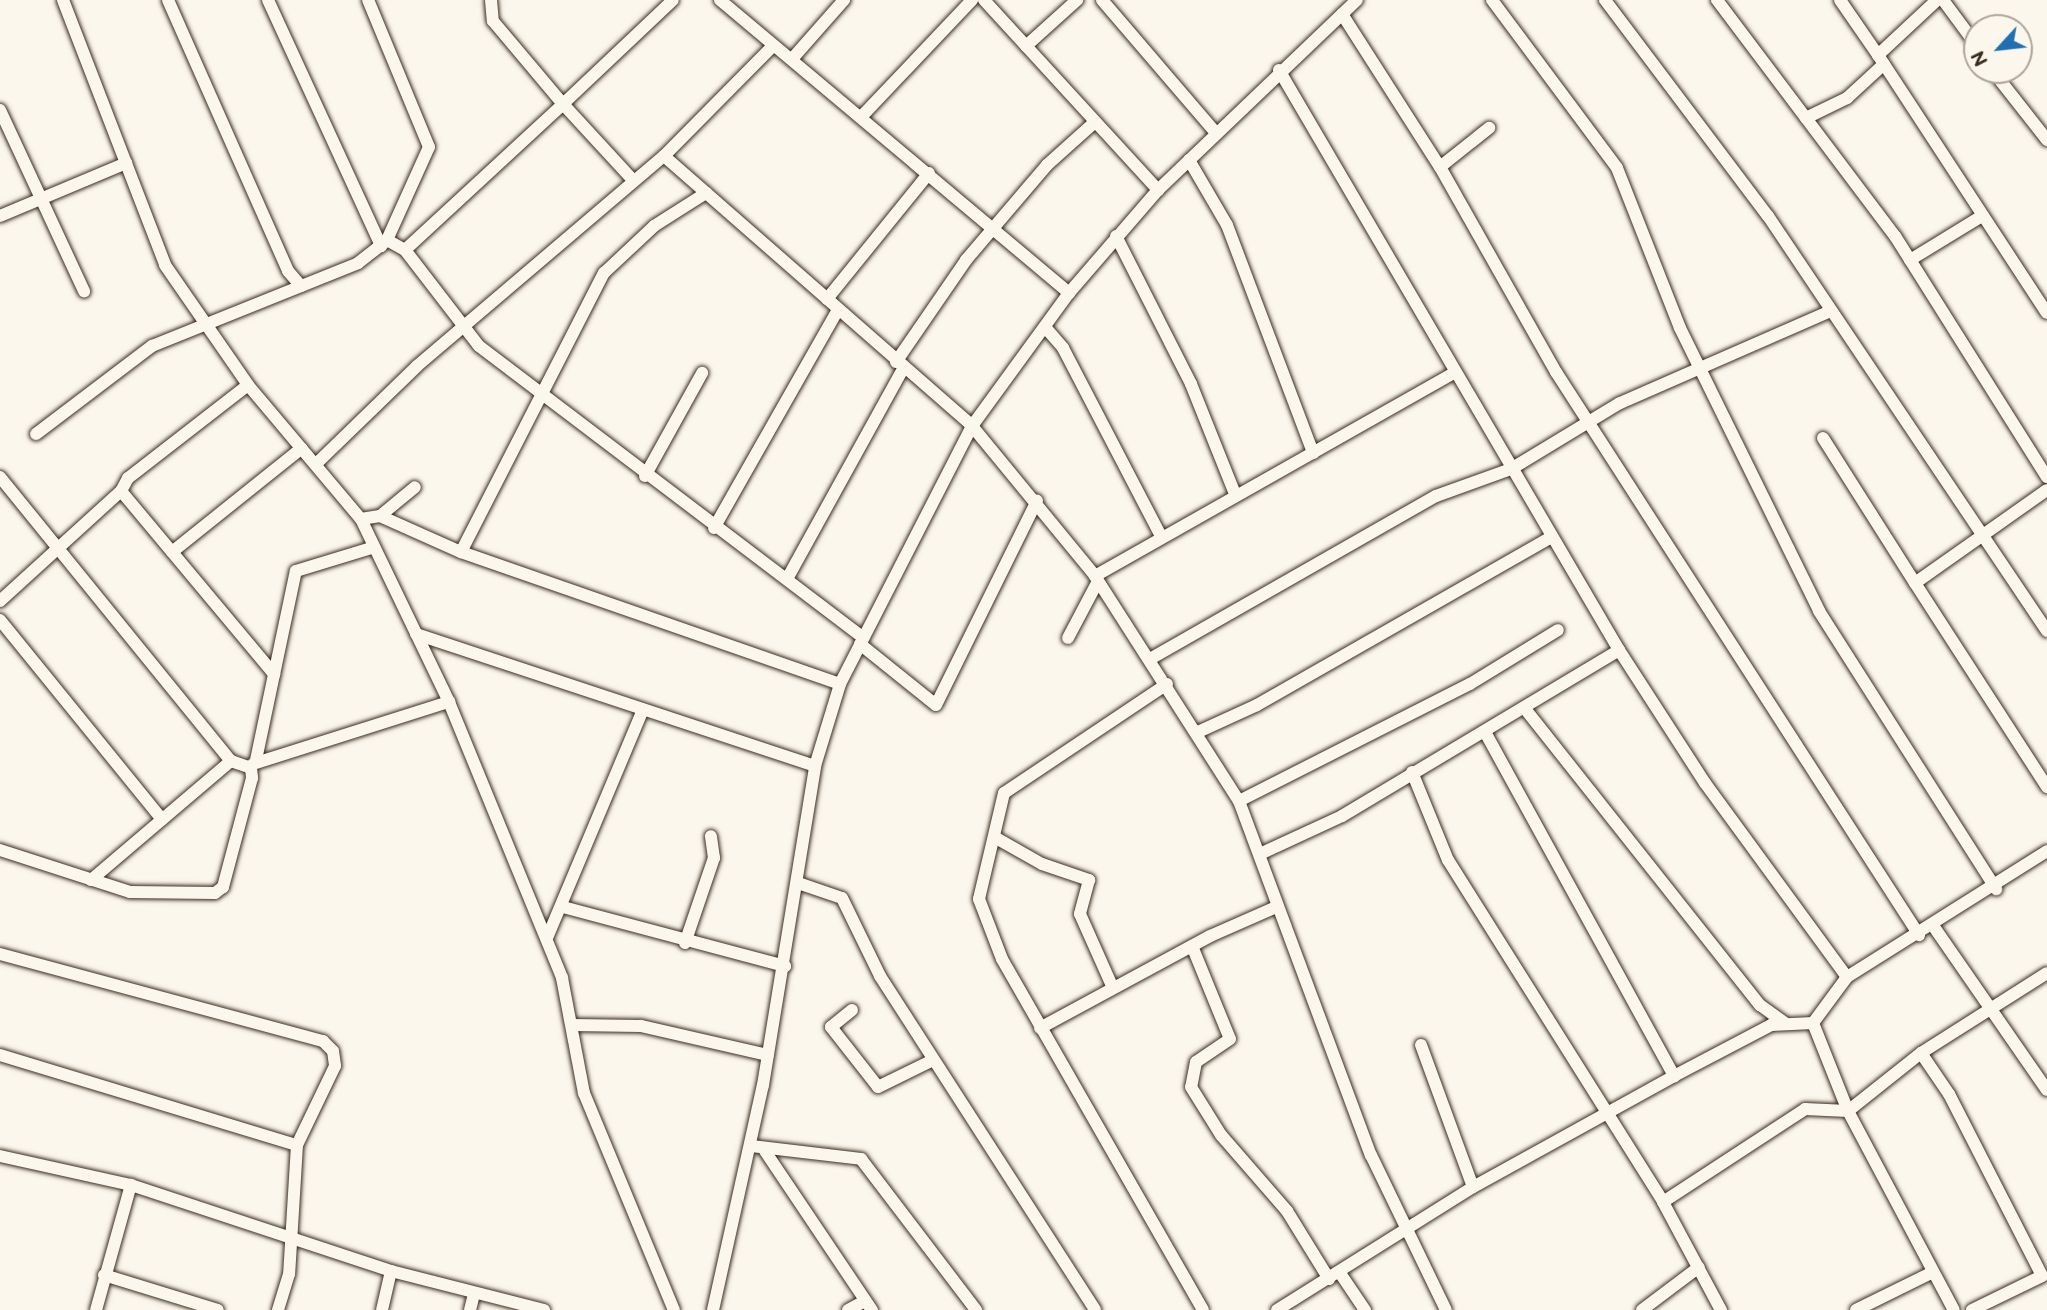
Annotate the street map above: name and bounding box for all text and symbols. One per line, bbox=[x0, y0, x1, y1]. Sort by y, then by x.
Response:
north arrow bbox=[1963, 14, 2033, 84]
text: N bbox=[1967, 46, 1994, 69]

